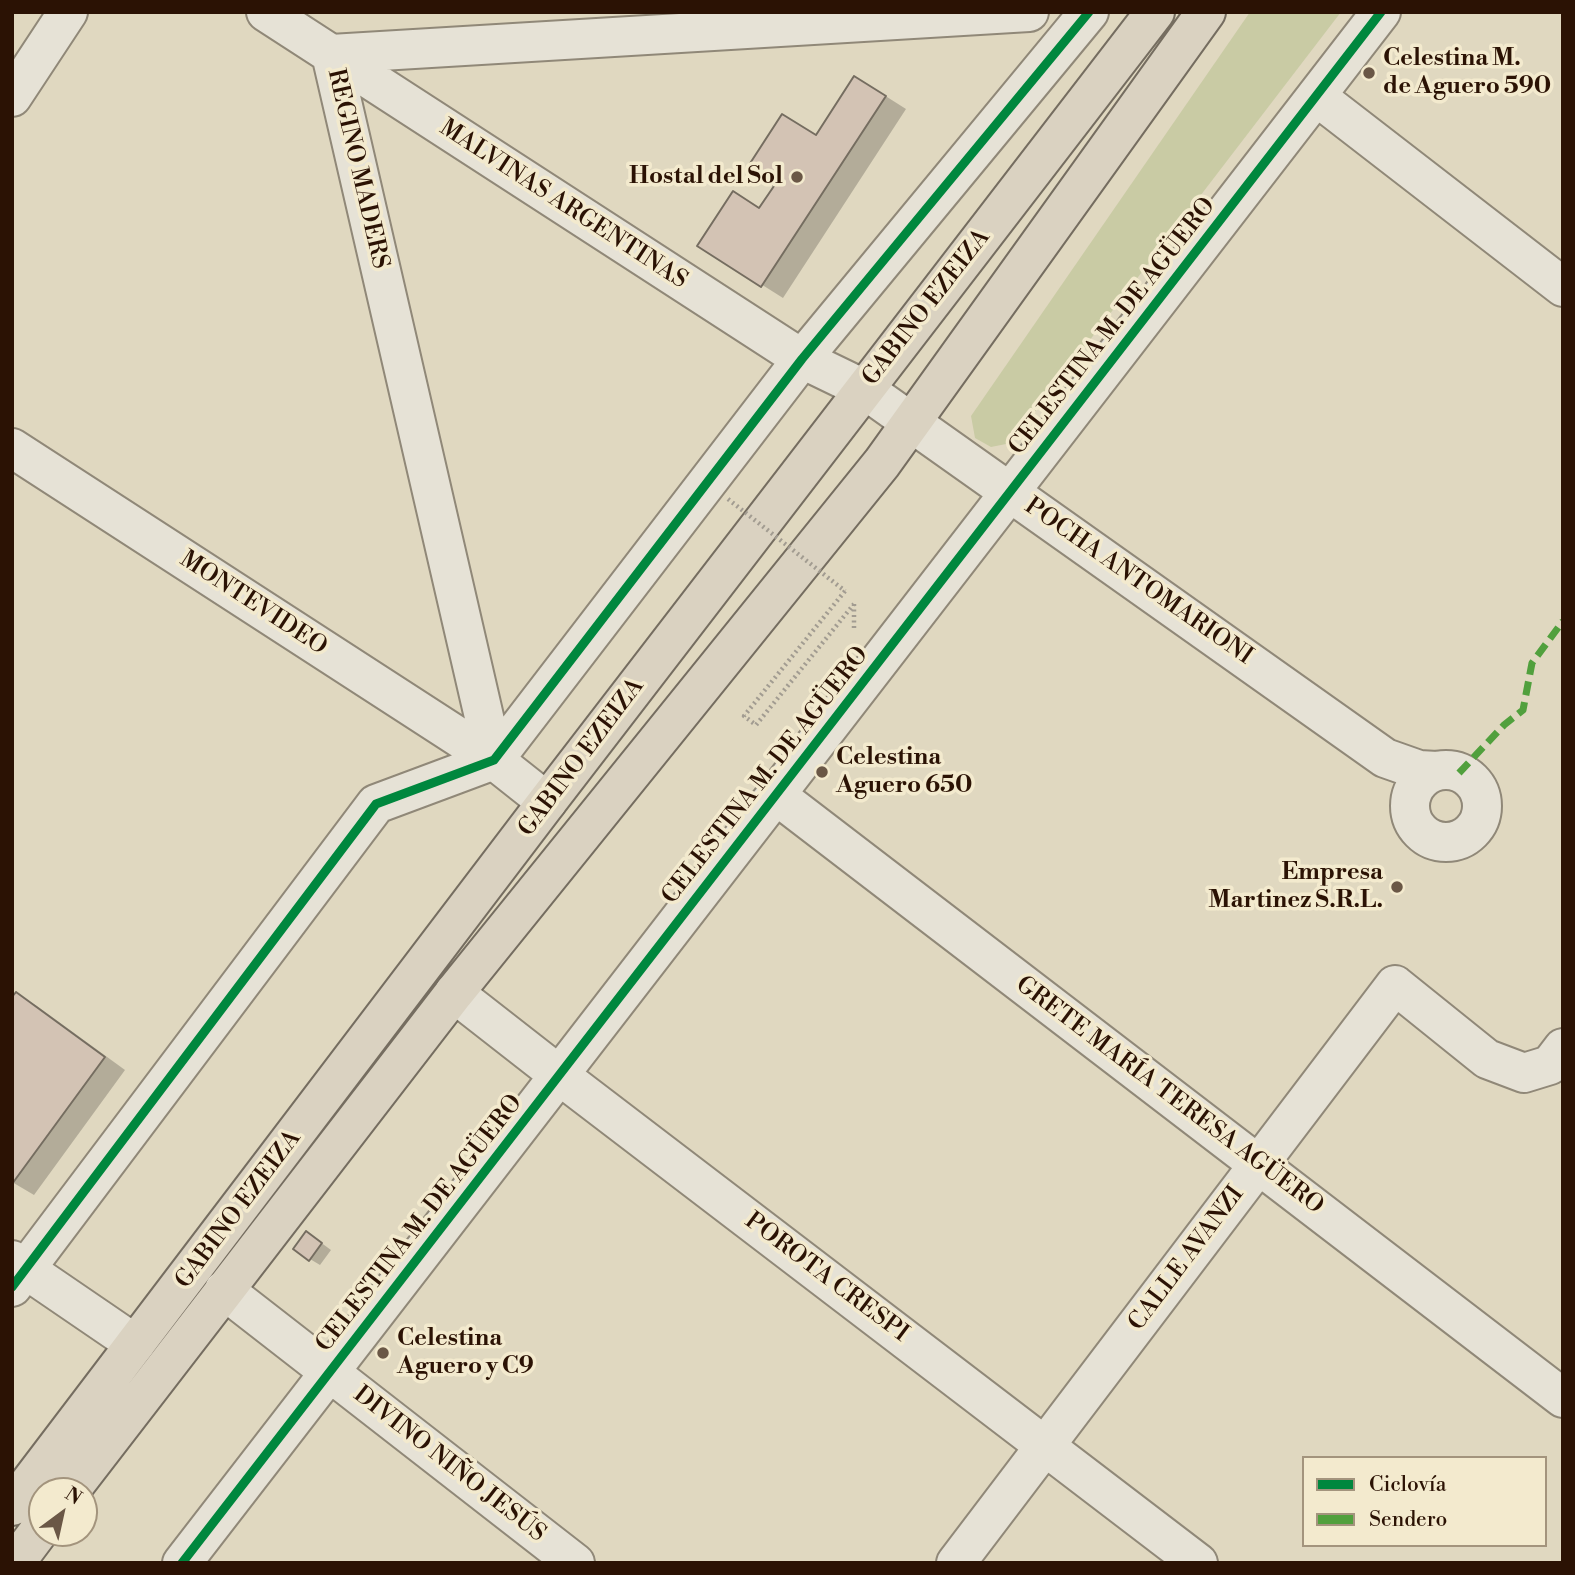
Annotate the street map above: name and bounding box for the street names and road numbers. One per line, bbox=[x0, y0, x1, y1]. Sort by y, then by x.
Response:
street label: REGINO MADERS bbox=[320, 66, 394, 272]
street label: MALVINAS ARGENTINAS bbox=[434, 114, 692, 296]
street label: CELESTINA M. DE AGÜERO bbox=[1004, 193, 1222, 461]
street label: GABINO EZEIZA bbox=[857, 224, 997, 392]
street label: POCHA ANTOMARIONI bbox=[1019, 492, 1257, 672]
street label: MONTEVIDEO bbox=[174, 546, 332, 662]
street label: CELESTINA M. DE AGÜERO bbox=[657, 642, 875, 910]
street label: GABINO EZEIZA bbox=[513, 673, 651, 843]
street label: GRETE MARÍA TERESA AGÜERO bbox=[1009, 971, 1329, 1221]
street label: CELESTINA M. DE AGÜERO bbox=[311, 1090, 529, 1358]
street label: GABINO EZEIZA bbox=[170, 1125, 308, 1295]
street label: CALLE AVANZI bbox=[1123, 1181, 1251, 1337]
street label: POROTA CRESPI bbox=[739, 1207, 913, 1349]
street label: DIVINO NIÑO JESÚS bbox=[347, 1381, 551, 1549]

